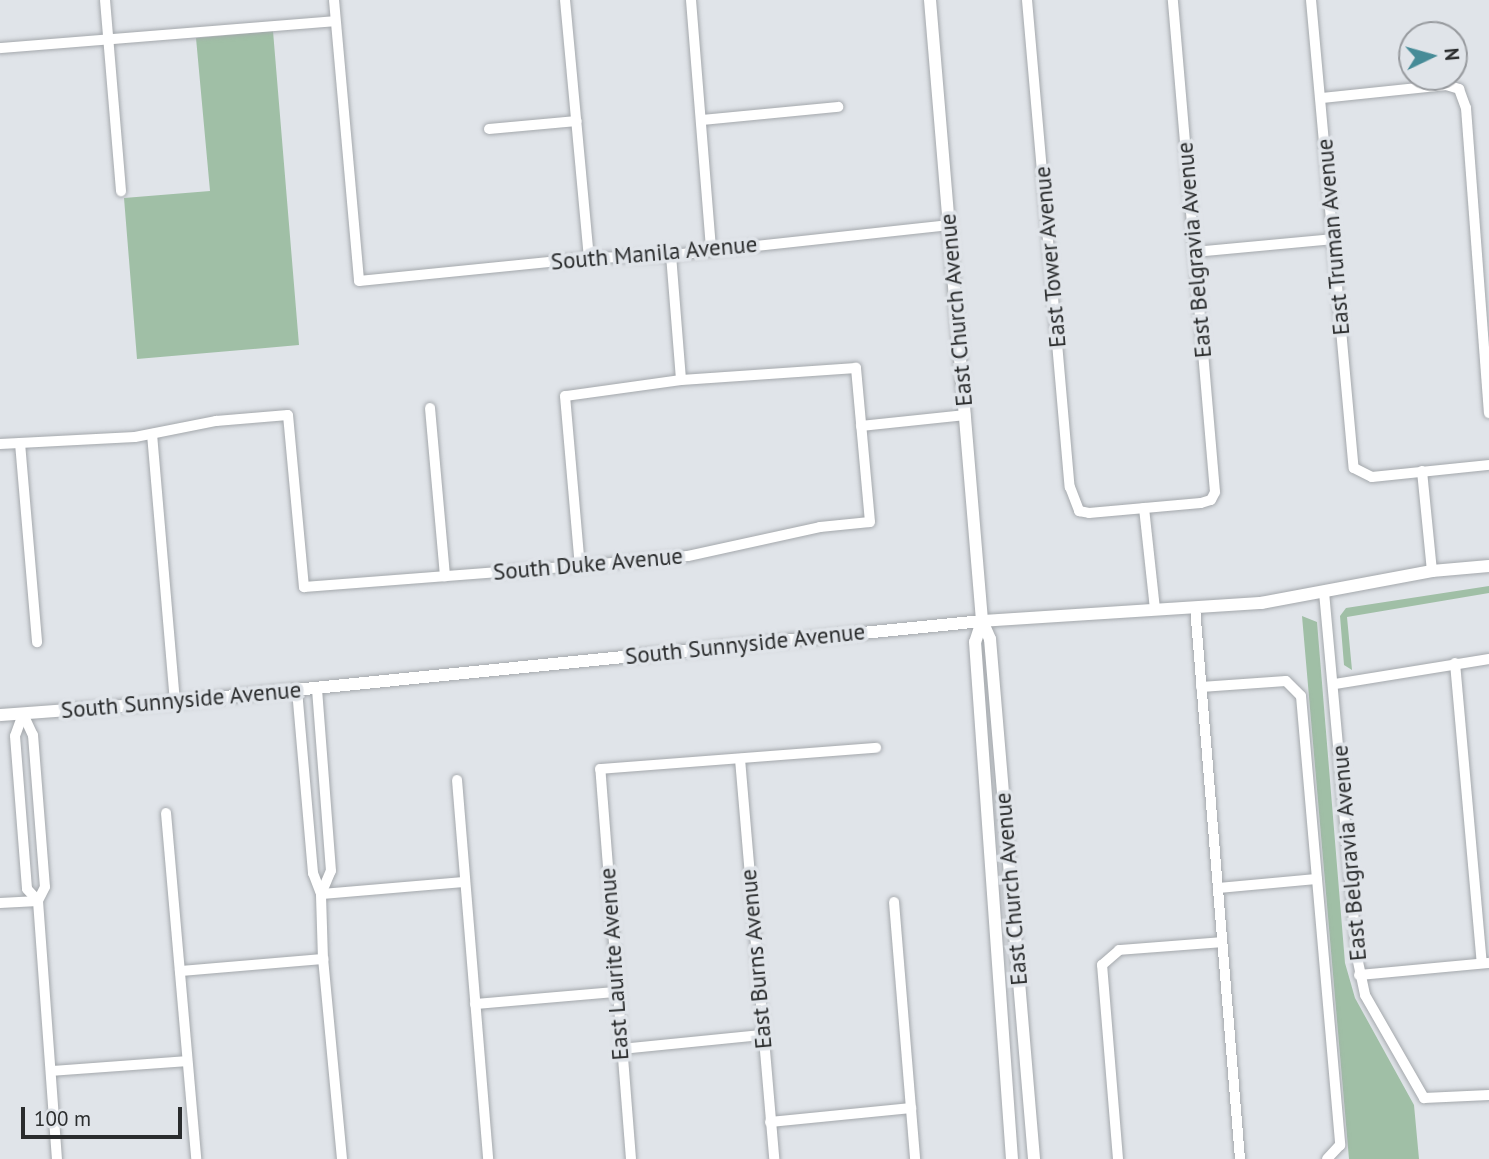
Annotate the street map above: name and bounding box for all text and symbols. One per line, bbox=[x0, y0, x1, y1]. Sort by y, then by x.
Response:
north arrow bbox=[1398, 21, 1468, 91]
text: N bbox=[1439, 47, 1464, 62]
street label: East Truman Avenue bbox=[1311, 137, 1355, 337]
street label: East Belgravia Avenue bbox=[1171, 141, 1217, 359]
street label: East Tower Avenue bbox=[1028, 164, 1072, 350]
street label: East Church Avenue bbox=[934, 212, 978, 408]
street label: South Manila Avenue bbox=[549, 230, 759, 276]
street label: South Duke Avenue bbox=[492, 542, 684, 586]
street label: South Sunnyside Avenue bbox=[623, 618, 867, 670]
street label: South Sunnyside Avenue bbox=[59, 676, 303, 724]
street label: East Belgravia Avenue bbox=[1326, 744, 1372, 962]
street label: East Church Avenue bbox=[989, 791, 1033, 987]
street label: East Laurite Avenue bbox=[593, 866, 635, 1062]
street label: East Burns Avenue bbox=[734, 868, 778, 1050]
scale bar bbox=[24, 1092, 186, 1136]
text: 100 m bbox=[34, 1105, 91, 1132]

